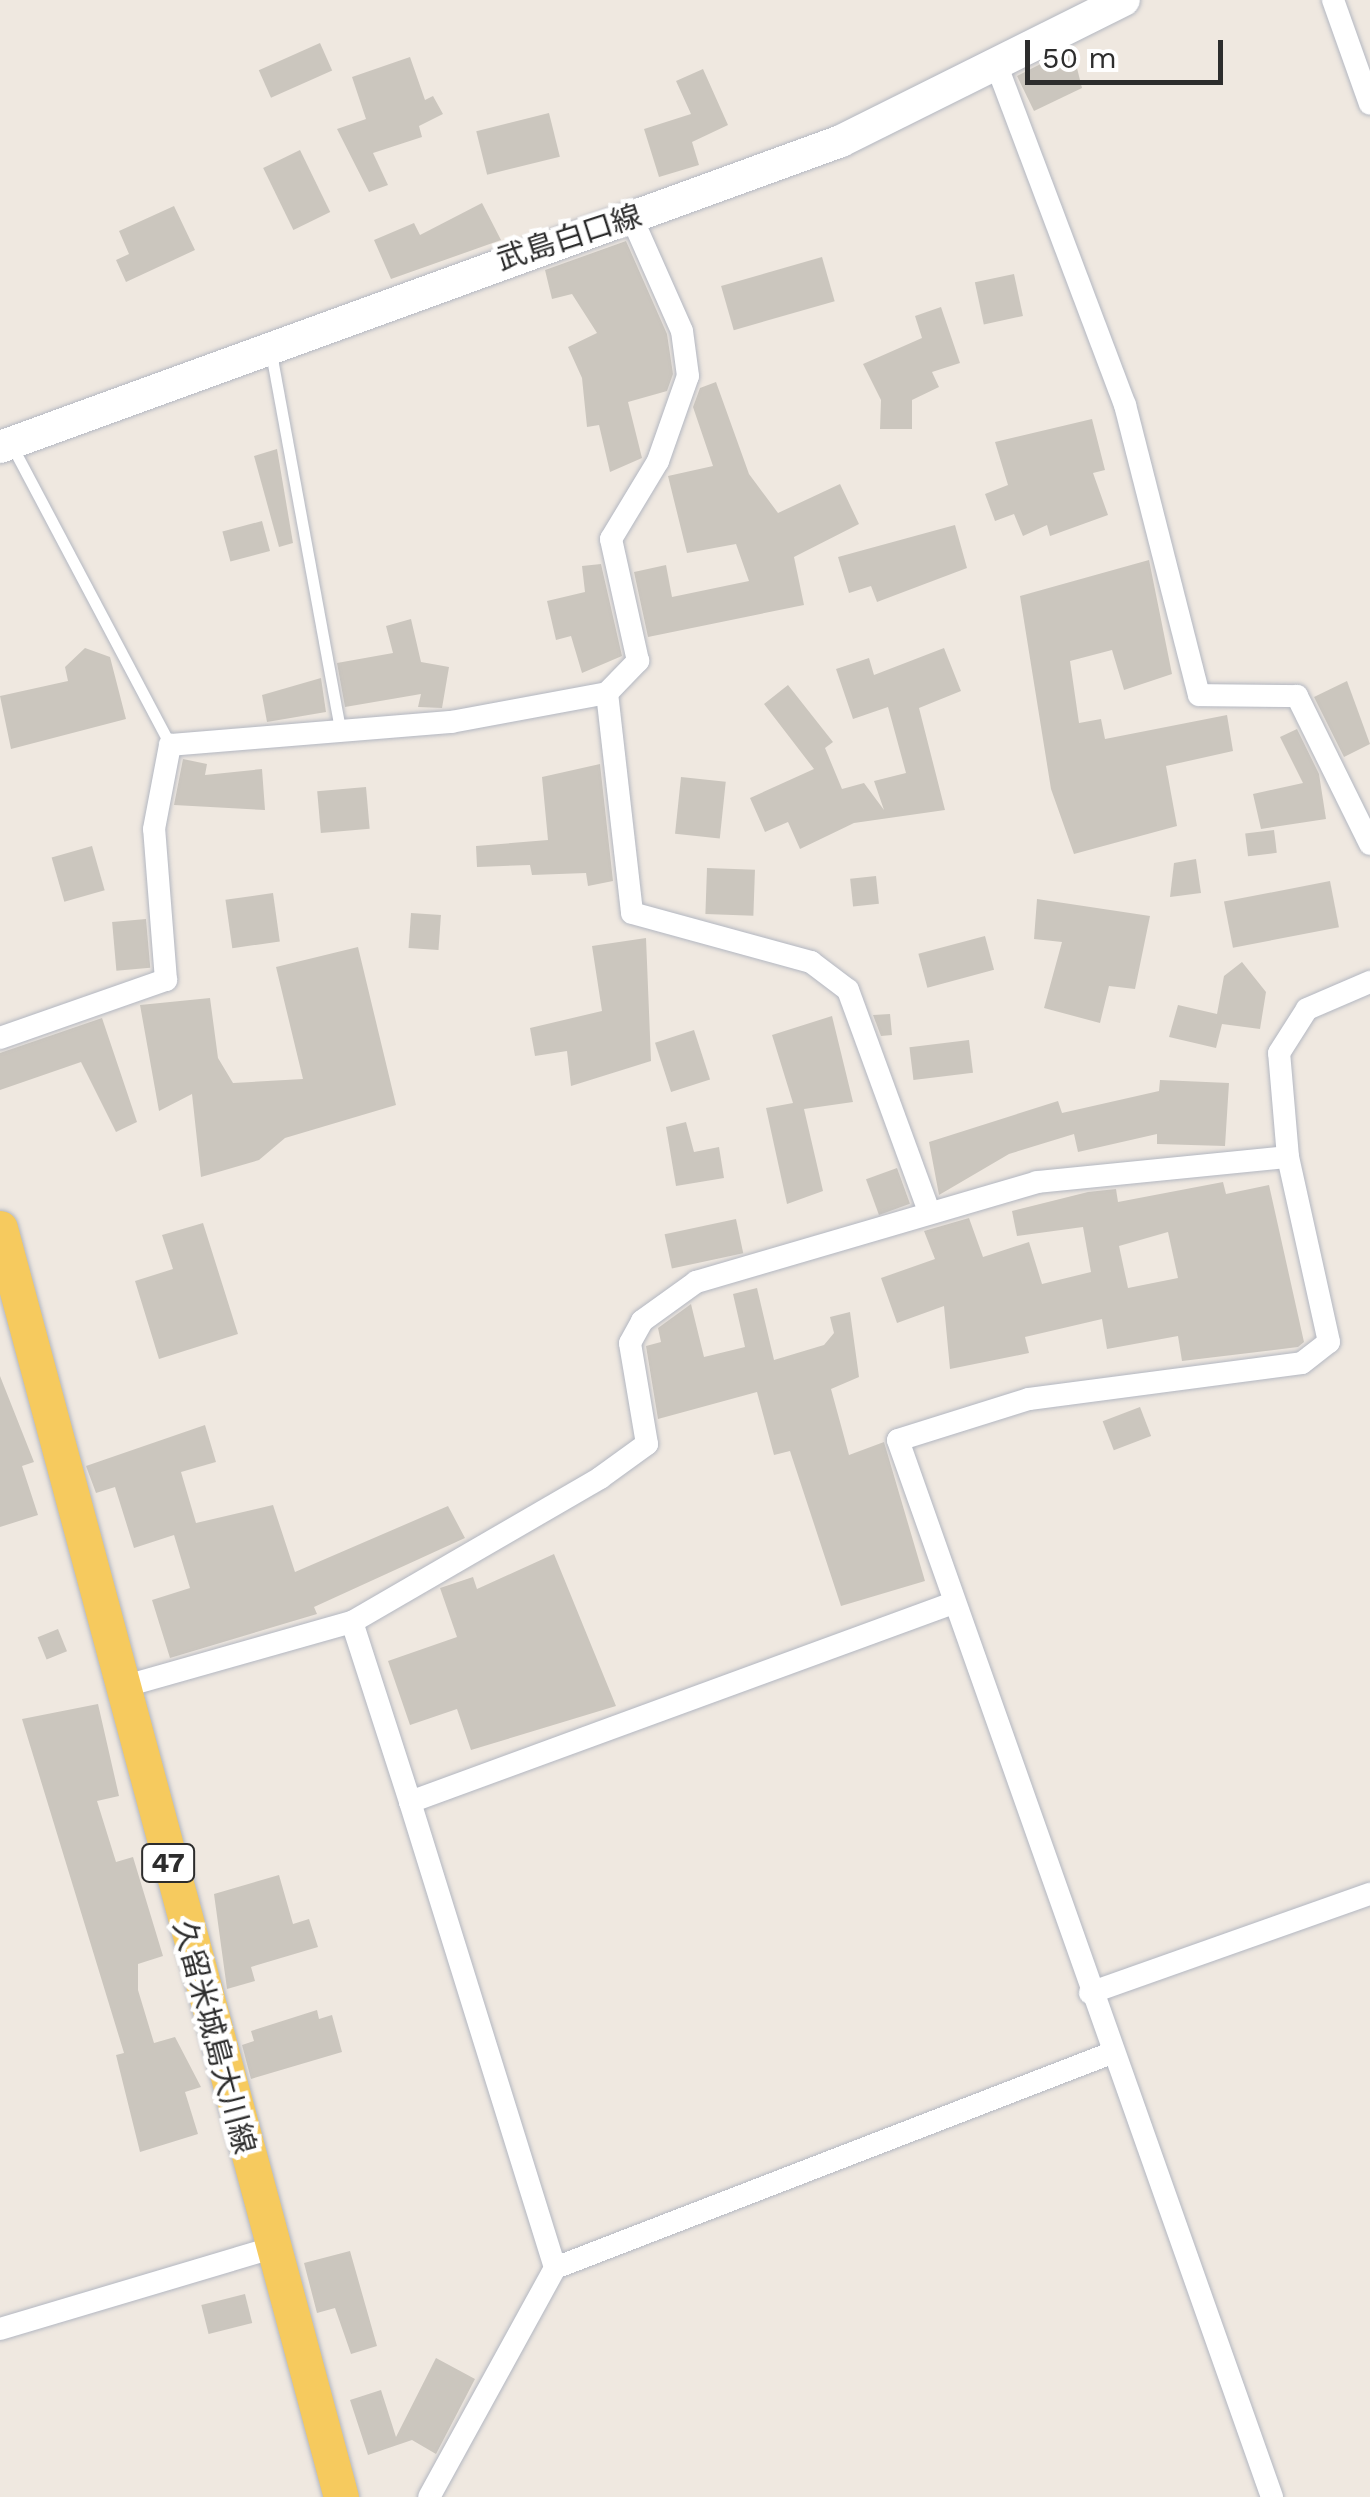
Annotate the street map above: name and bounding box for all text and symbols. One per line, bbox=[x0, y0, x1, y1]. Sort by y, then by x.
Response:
scale bar bbox=[1030, 20, 1228, 82]
text: 50 m bbox=[1042, 40, 1117, 75]
street label: 武島白口線 bbox=[492, 198, 646, 278]
road number: 47 bbox=[140, 1840, 196, 1886]
street label: 久留米城島大川線 bbox=[166, 1916, 262, 2158]

